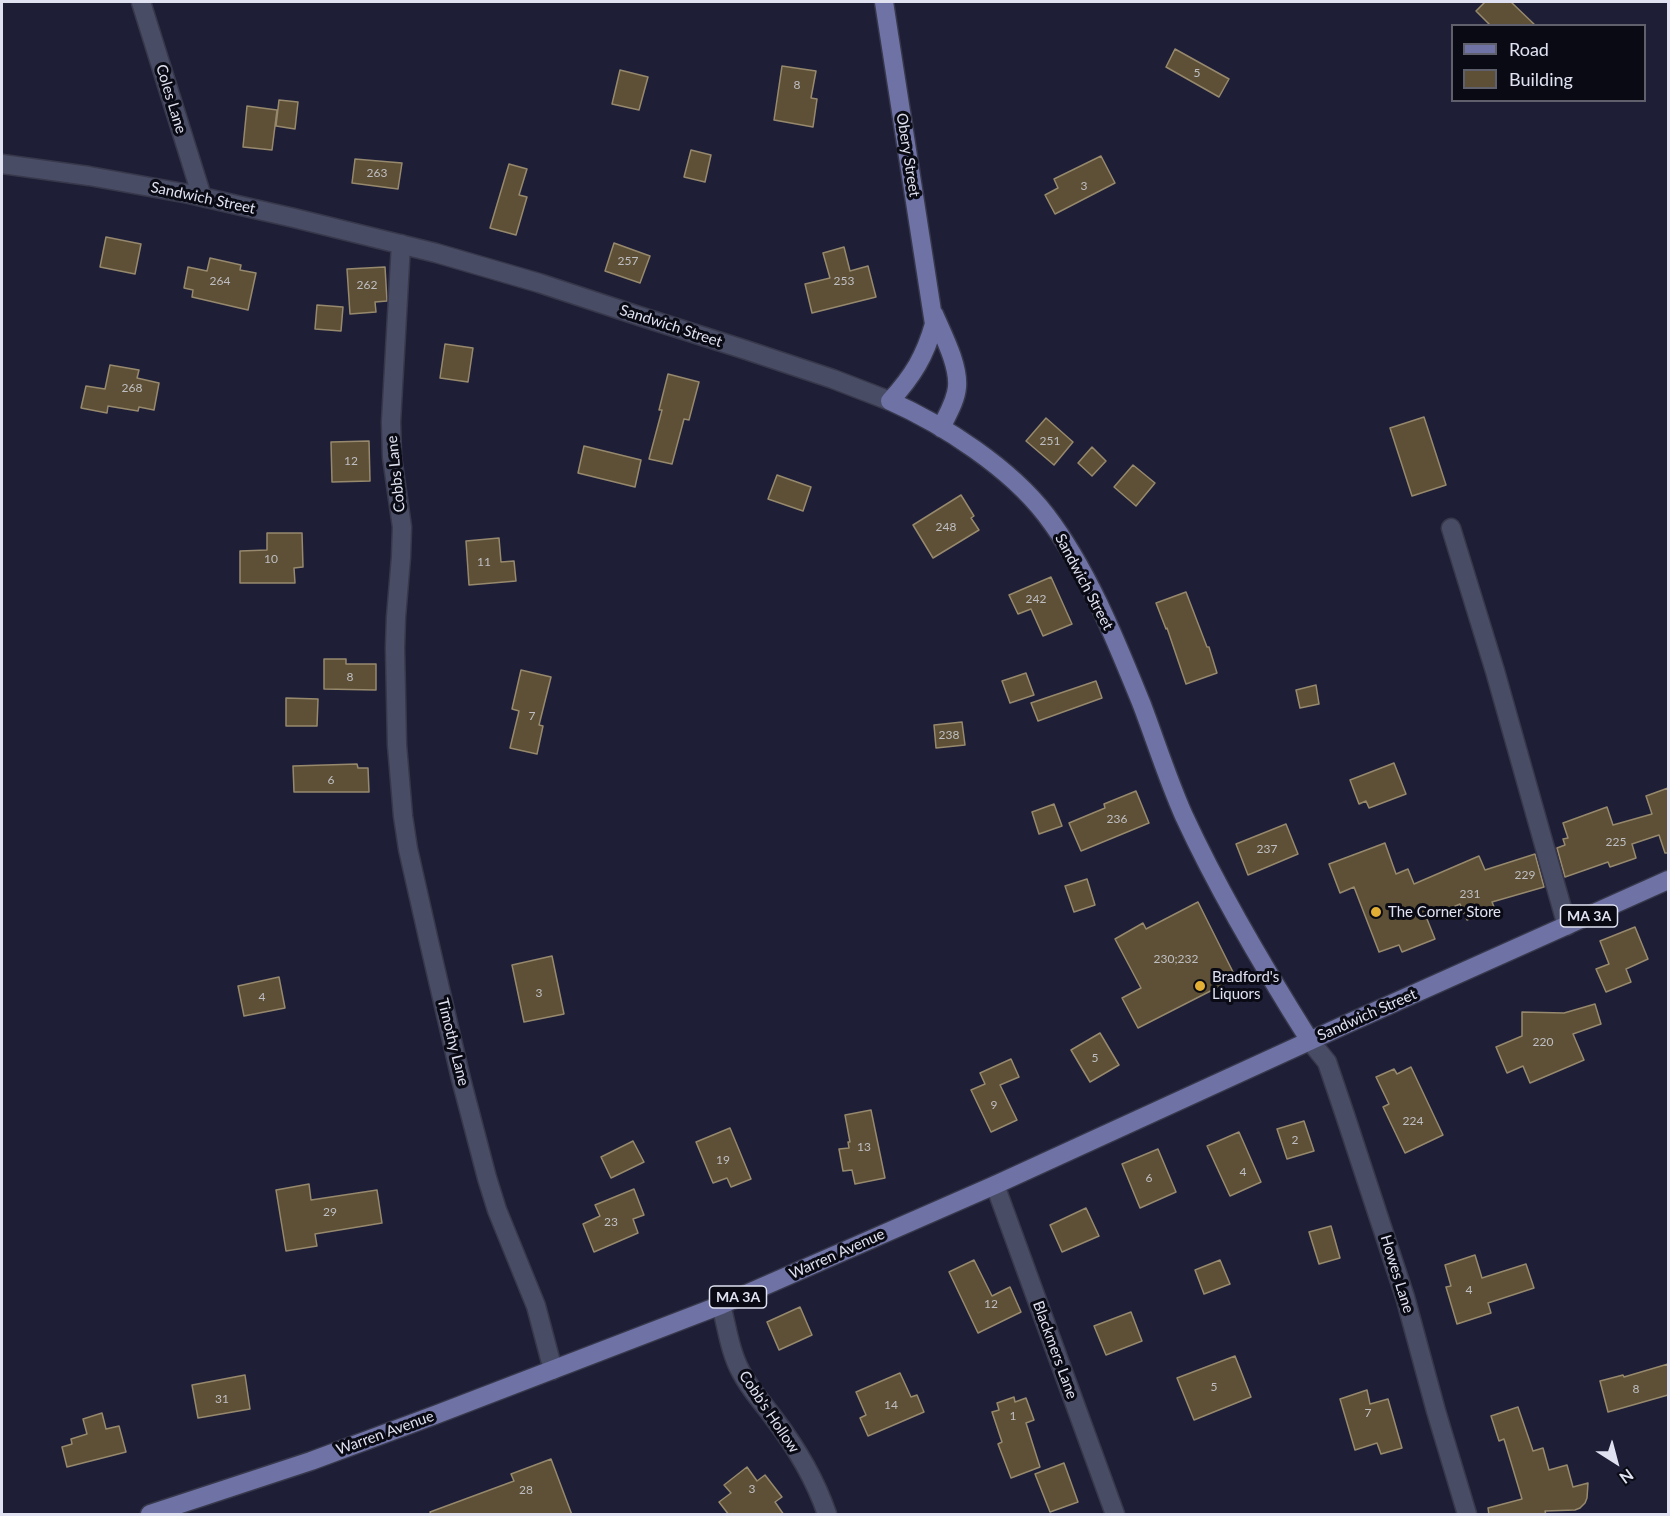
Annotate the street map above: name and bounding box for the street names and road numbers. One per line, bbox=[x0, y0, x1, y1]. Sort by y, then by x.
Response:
street label: Coles Lane bbox=[152, 62, 190, 136]
street label: Obery Street bbox=[892, 112, 924, 198]
street label: Sandwich Street bbox=[149, 178, 257, 218]
street label: Sandwich Street bbox=[618, 301, 724, 351]
street label: Cobbs Lane bbox=[383, 435, 409, 513]
street label: Sandwich Street bbox=[1051, 531, 1117, 633]
road number: MA 3A bbox=[1560, 905, 1618, 927]
street label: Sandwich Street bbox=[1315, 985, 1419, 1045]
street label: Timothy Lane bbox=[433, 996, 473, 1088]
street label: Warren Avenue bbox=[787, 1225, 887, 1283]
street label: Howes Lane bbox=[1377, 1233, 1417, 1315]
road number: MA 3A bbox=[710, 1286, 766, 1308]
street label: Blackmers Lane bbox=[1029, 1299, 1081, 1401]
street label: Cobb's Hollow bbox=[735, 1368, 803, 1456]
street label: Warren Avenue bbox=[334, 1407, 436, 1459]

